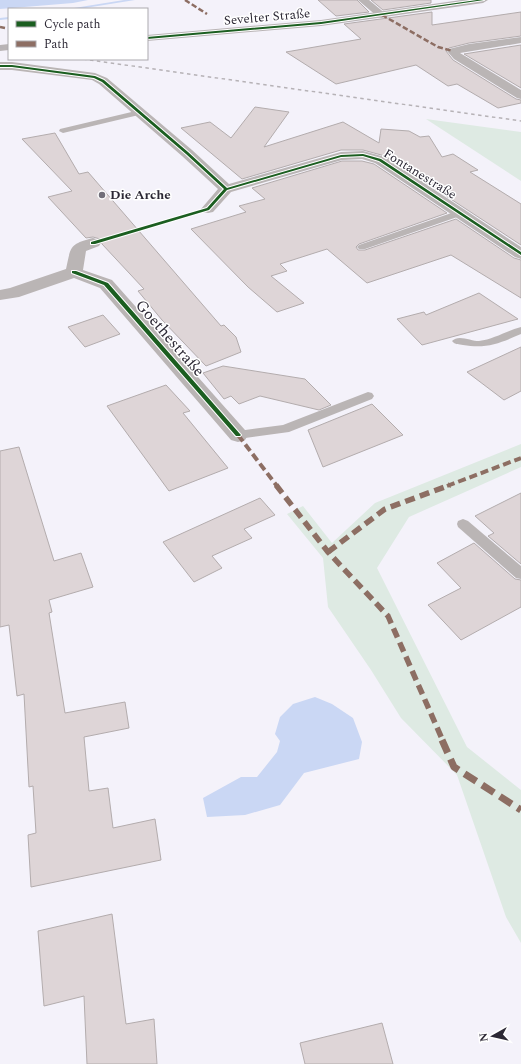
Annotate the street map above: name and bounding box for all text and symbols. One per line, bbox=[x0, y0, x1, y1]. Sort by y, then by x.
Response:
street label: Sevelter Straße bbox=[223, 3, 311, 31]
legend bbox=[8, 8, 148, 60]
text: Cycle path bbox=[44, 15, 101, 34]
text: Path bbox=[44, 35, 69, 54]
street label: Fontanestraße bbox=[380, 144, 460, 204]
place label: Die Arche bbox=[110, 185, 171, 205]
marker: Die Arche bbox=[97, 190, 107, 200]
street label: Goethestraße bbox=[130, 294, 210, 382]
north arrow bbox=[473, 1016, 513, 1056]
text: N bbox=[475, 1032, 493, 1043]

